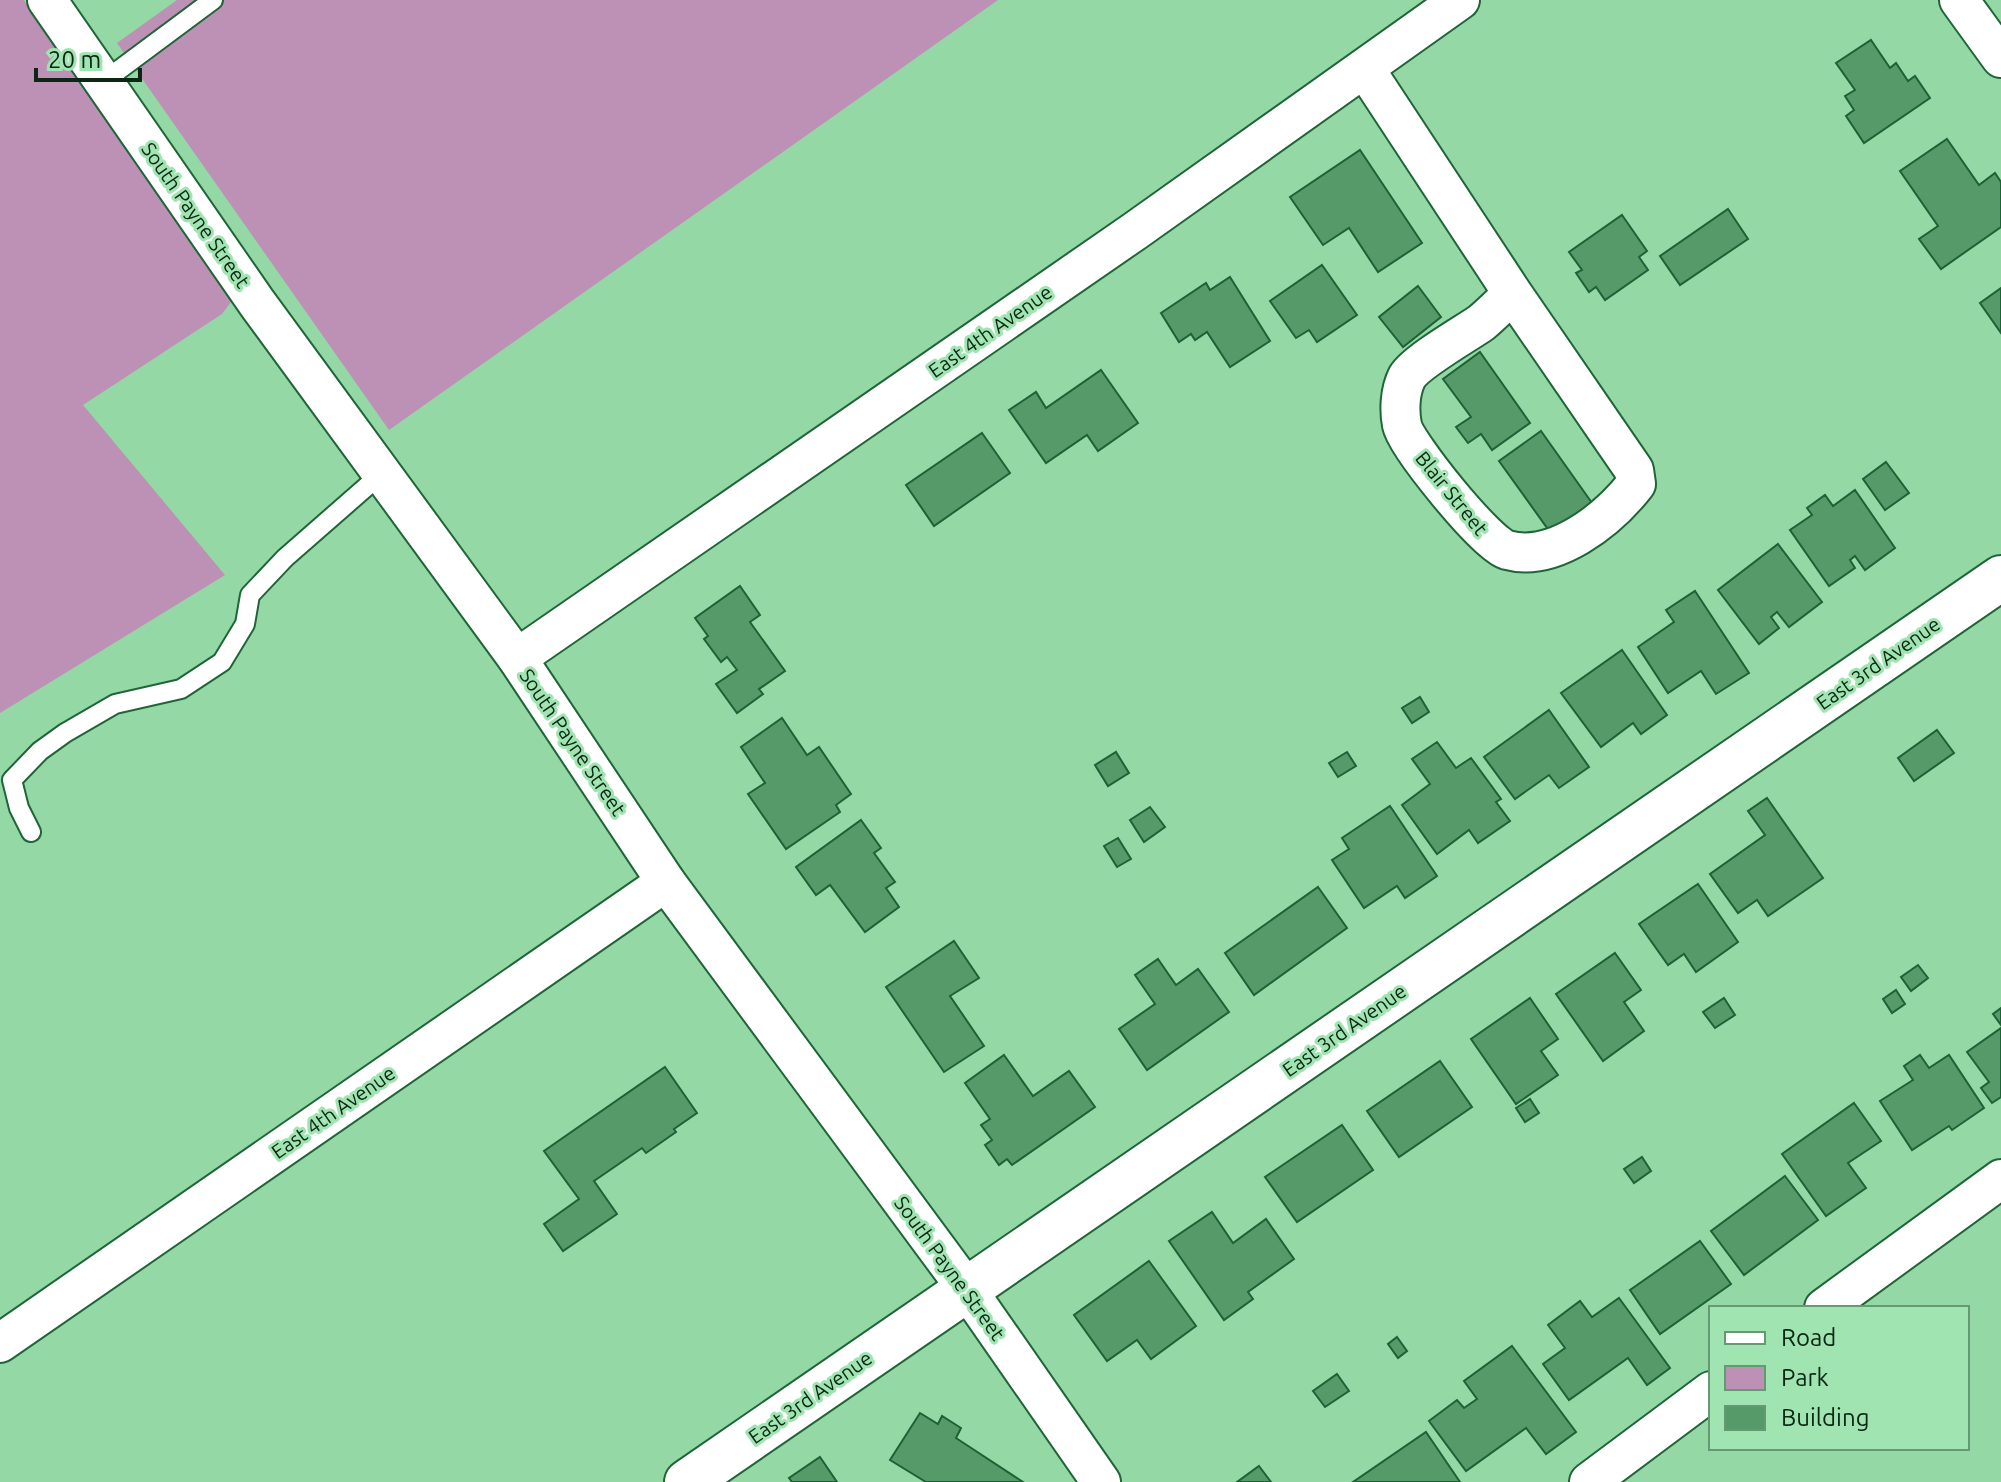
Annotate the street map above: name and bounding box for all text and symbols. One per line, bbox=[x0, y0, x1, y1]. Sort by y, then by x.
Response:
scale bar bbox=[36, 32, 140, 82]
text: 20 m bbox=[48, 46, 101, 73]
street label: South Payne Street bbox=[137, 138, 255, 292]
street label: East 4th Avenue bbox=[924, 280, 1056, 382]
street label: Blair Street bbox=[1411, 446, 1493, 540]
street label: East 3rd Avenue bbox=[1812, 612, 1944, 714]
street label: South Payne Street bbox=[515, 664, 631, 820]
street label: East 3rd Avenue bbox=[1278, 979, 1410, 1081]
street label: East 4th Avenue bbox=[267, 1061, 399, 1163]
street label: South Payne Street bbox=[890, 1192, 1010, 1344]
legend bbox=[1709, 1306, 1969, 1450]
text: Road bbox=[1781, 1324, 1836, 1351]
street label: East 3rd Avenue bbox=[744, 1346, 876, 1448]
text: Park bbox=[1781, 1364, 1829, 1391]
text: Building bbox=[1781, 1404, 1869, 1431]

